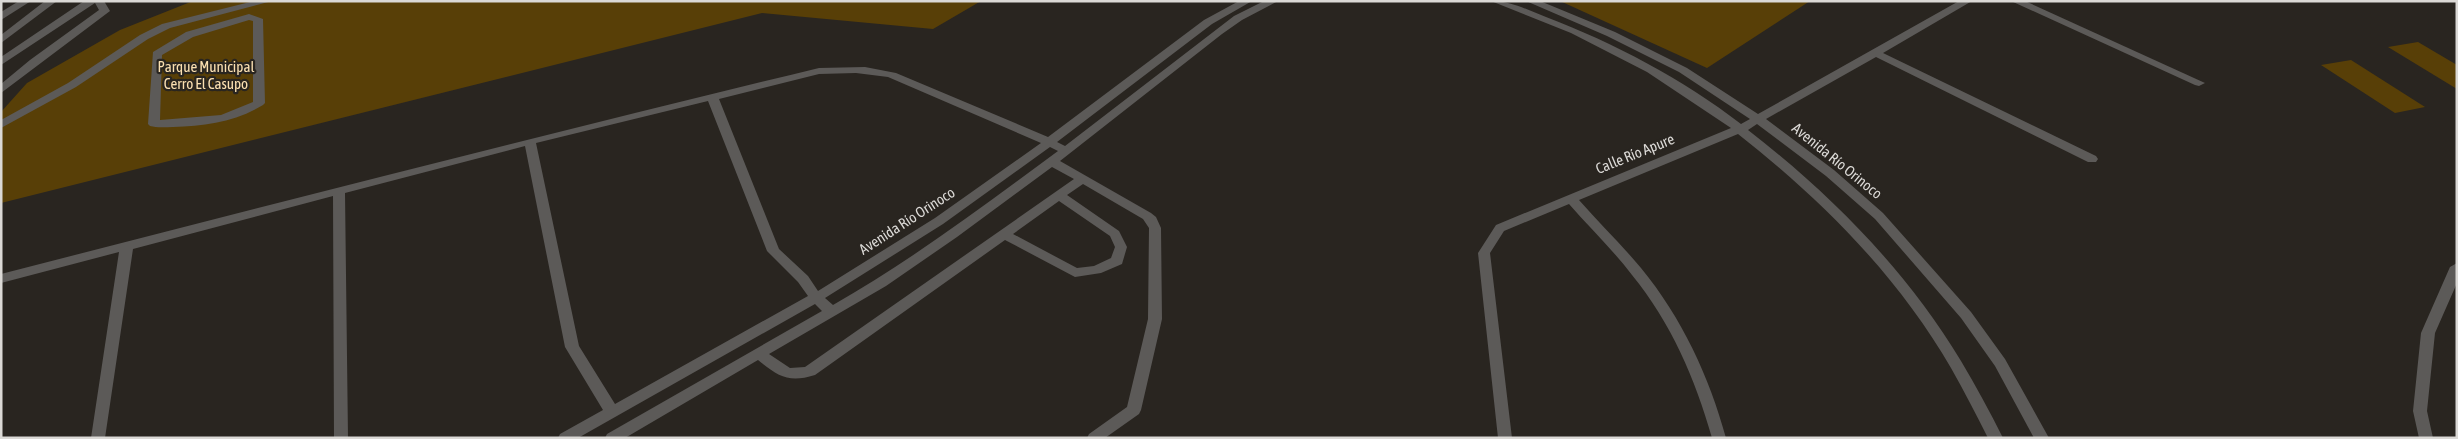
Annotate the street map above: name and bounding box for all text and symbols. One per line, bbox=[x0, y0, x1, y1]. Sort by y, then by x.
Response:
park label: Parque Municipal Cerro El Casupo bbox=[158, 58, 254, 92]
street label: Avenida Río Orinoco bbox=[1789, 119, 1886, 202]
street label: Calle Río Apure bbox=[1593, 130, 1677, 177]
street label: Avenida Río Orinoco bbox=[856, 183, 958, 258]

